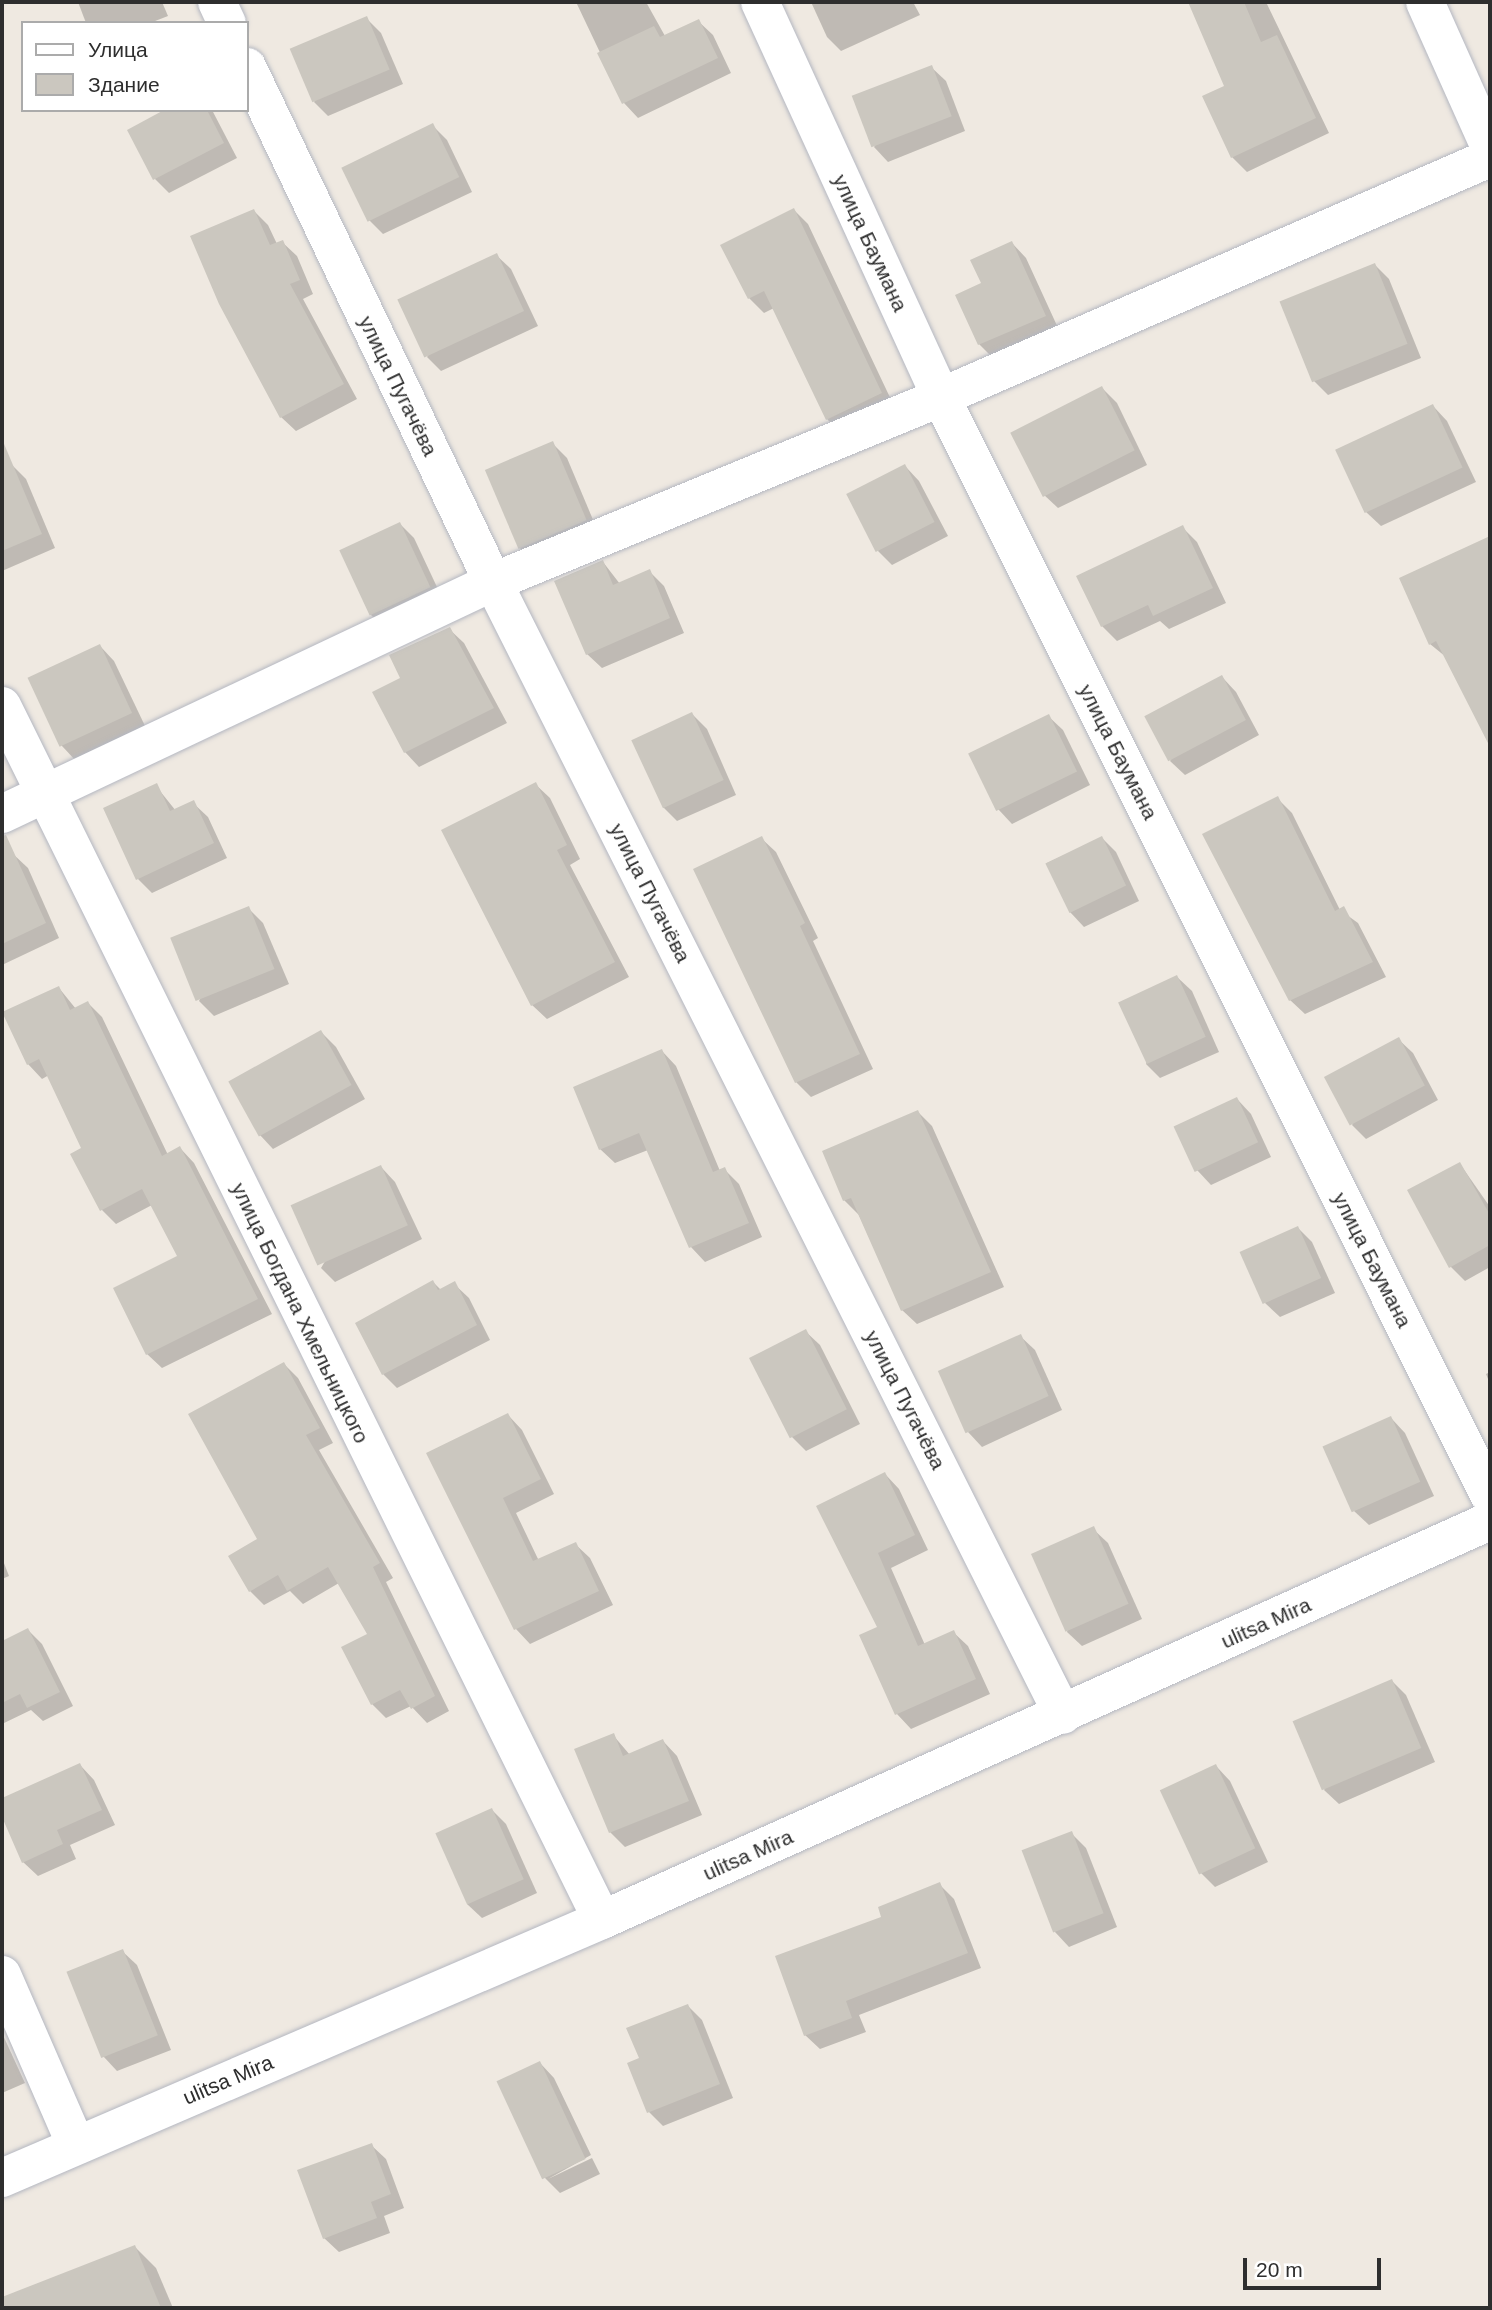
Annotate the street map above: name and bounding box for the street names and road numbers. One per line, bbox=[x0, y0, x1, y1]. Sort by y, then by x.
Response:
street label: улица Баумана bbox=[827, 170, 913, 316]
street label: улица Пугачёва bbox=[353, 312, 443, 460]
street label: улица Баумана bbox=[1073, 680, 1163, 824]
street label: улица Пугачёва bbox=[604, 819, 696, 967]
street label: улица Богдана Хмельницкого bbox=[226, 1179, 374, 1447]
street label: улица Баумана bbox=[1327, 1188, 1417, 1332]
street label: улица Пугачёва bbox=[859, 1326, 951, 1474]
street label: ulitsa Mira bbox=[1217, 1592, 1315, 1654]
street label: ulitsa Mira bbox=[699, 1824, 797, 1886]
street label: ulitsa Mira bbox=[179, 2050, 277, 2110]

